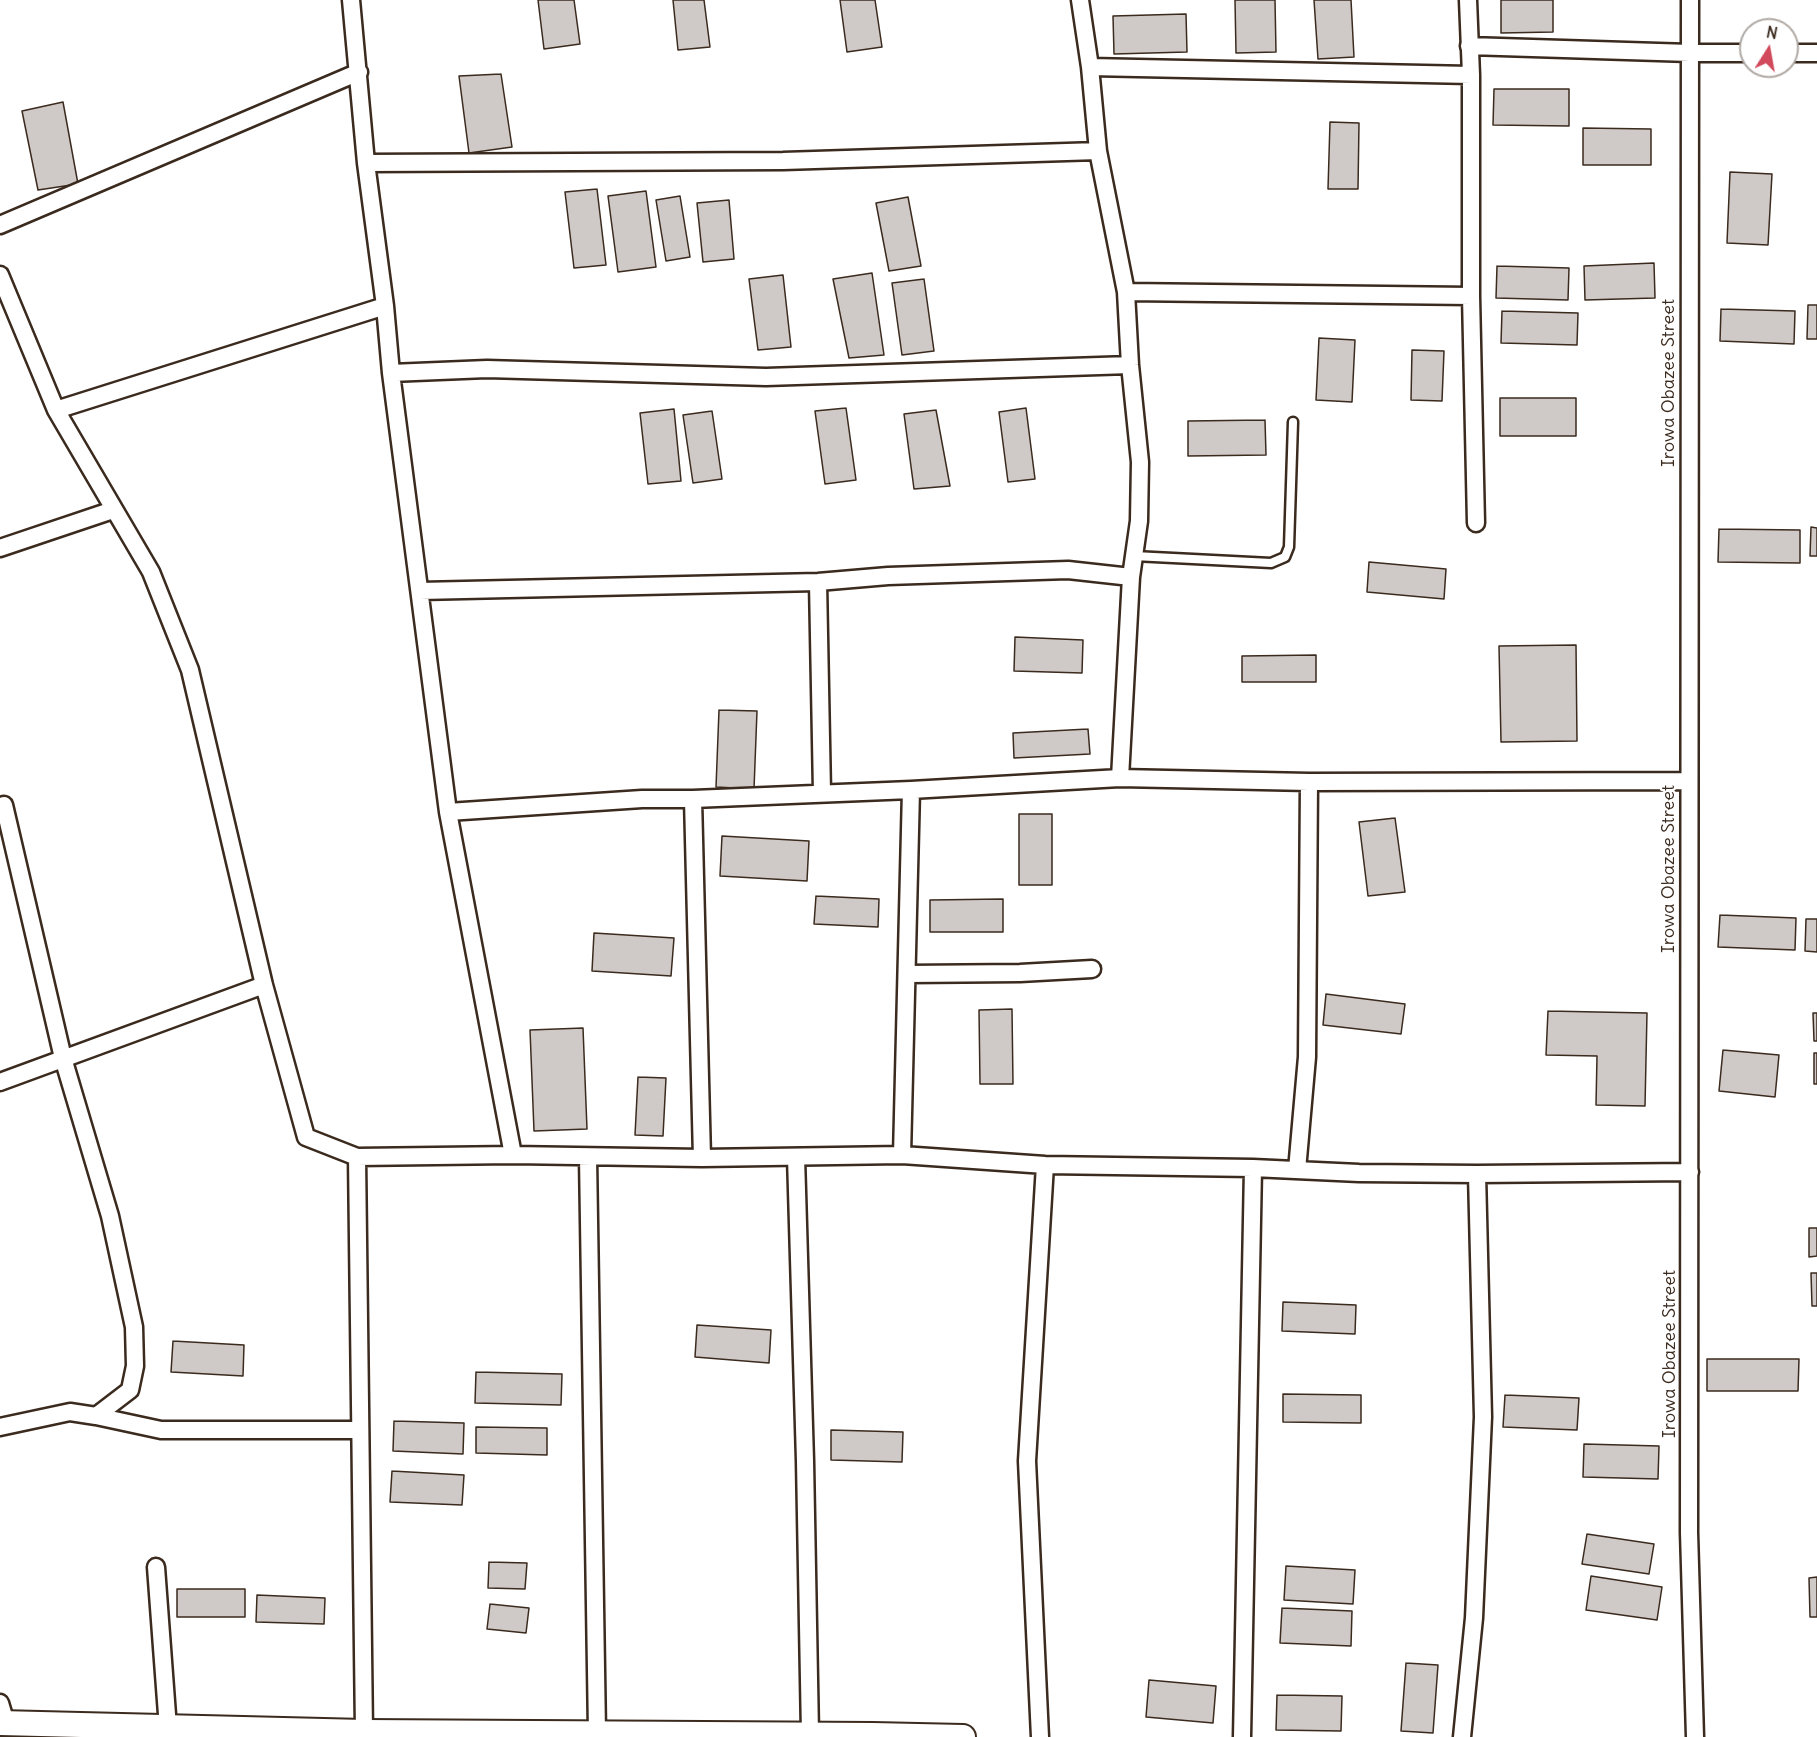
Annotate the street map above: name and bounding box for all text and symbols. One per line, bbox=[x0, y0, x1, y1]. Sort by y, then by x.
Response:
north arrow bbox=[1739, 18, 1799, 78]
text: N bbox=[1765, 21, 1779, 43]
street label: Irowa Obazee Street bbox=[1658, 299, 1680, 467]
street label: Irowa Obazee Street bbox=[1658, 785, 1680, 953]
street label: Irowa Obazee Street bbox=[1659, 1270, 1681, 1438]

